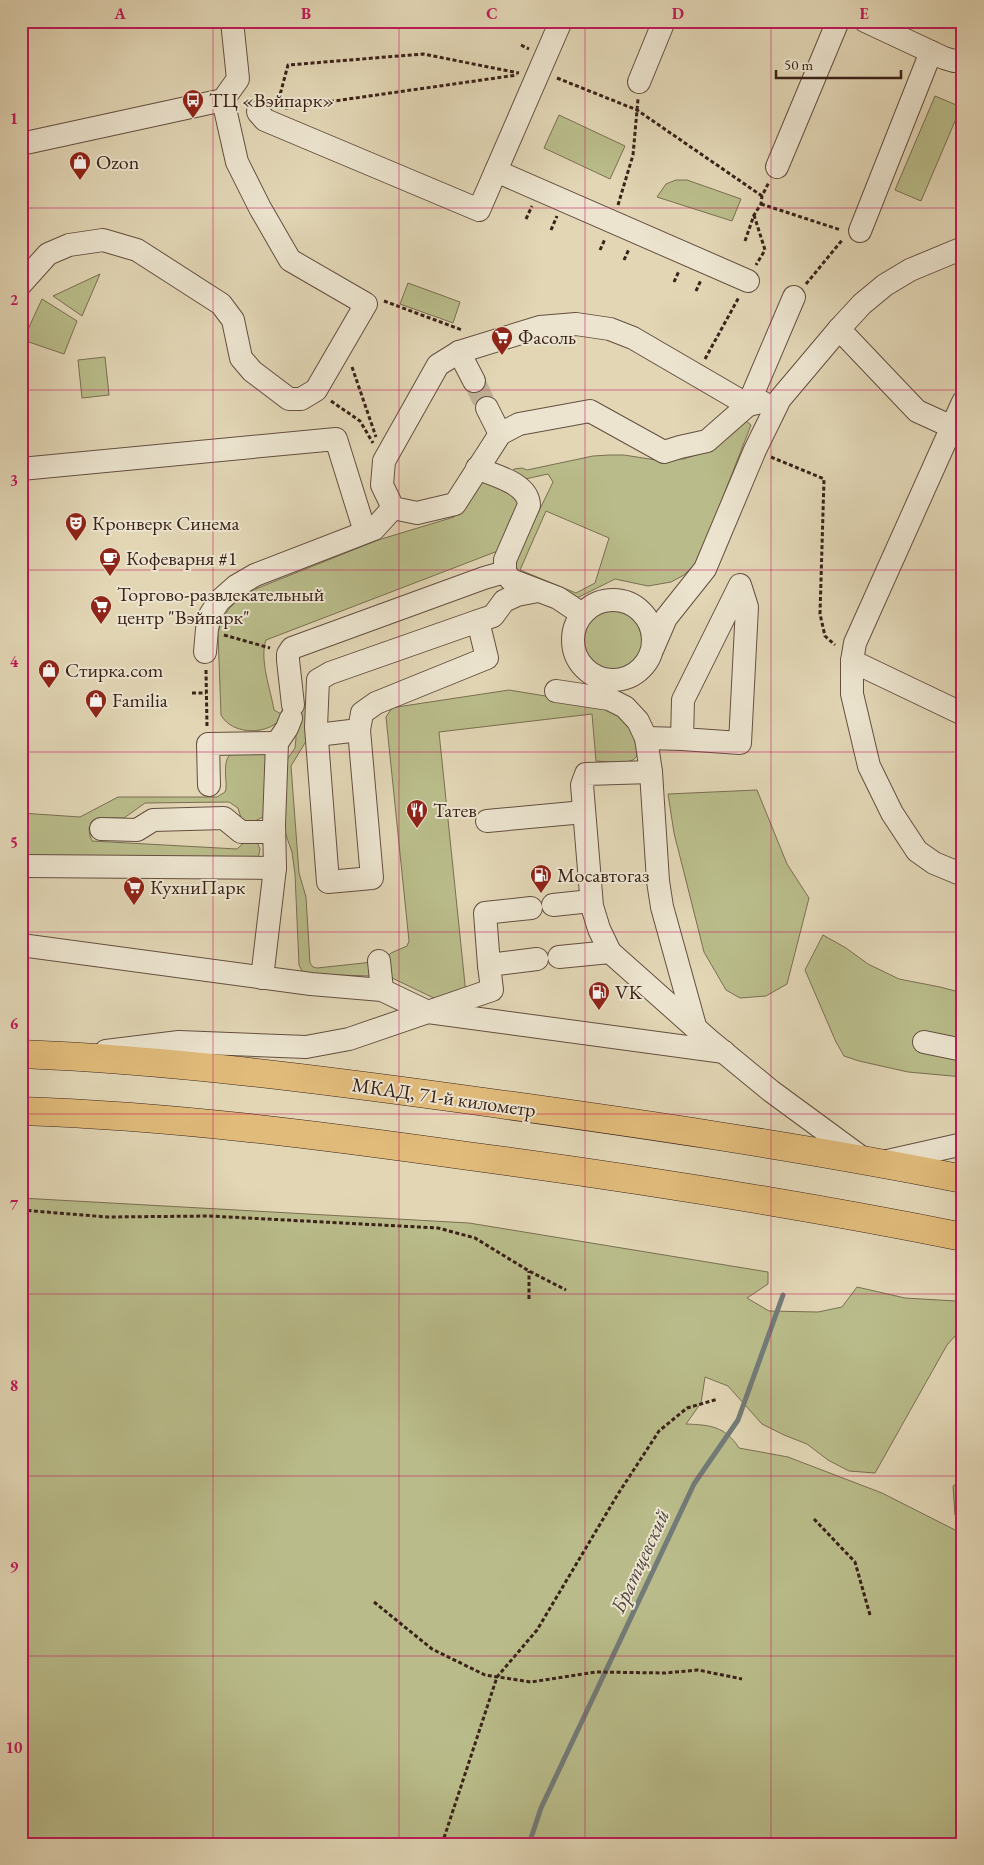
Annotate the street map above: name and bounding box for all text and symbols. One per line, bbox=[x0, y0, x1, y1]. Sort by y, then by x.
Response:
text: A bbox=[113, 3, 126, 24]
text: B bbox=[301, 3, 311, 24]
text: C bbox=[486, 3, 498, 24]
text: D bbox=[672, 3, 684, 24]
text: E bbox=[859, 3, 869, 24]
scale bar bbox=[776, 48, 902, 80]
text: 50 m bbox=[784, 55, 813, 74]
place label: ТЦ «Вэйпарк» bbox=[209, 87, 334, 113]
bus stop icon: ТЦ «Вэйпарк» bbox=[181, 88, 205, 119]
text: 1 bbox=[10, 108, 18, 129]
place label: Ozon bbox=[96, 149, 140, 175]
shop icon: Ozon bbox=[68, 150, 92, 181]
text: 2 bbox=[10, 289, 19, 310]
place label: Фасоль bbox=[518, 324, 576, 350]
supermarket icon: Фасоль bbox=[490, 325, 514, 356]
text: 3 bbox=[10, 470, 18, 491]
place label: Кронверк Синема bbox=[92, 510, 240, 536]
theatre icon: Кронверк Синема bbox=[64, 511, 88, 542]
place label: Кофеварня #1 bbox=[126, 545, 237, 571]
cafe icon: Кофеварня #1 bbox=[98, 546, 122, 577]
place label: Торгово-развлекательный центр "Вэйпарк" bbox=[117, 581, 325, 630]
supermarket icon: Торгово-развлекательный центр "Вэйпарк" bbox=[89, 594, 113, 625]
text: 4 bbox=[10, 651, 19, 672]
place label: Стирка.com bbox=[65, 657, 164, 683]
shop icon: Стирка.com bbox=[37, 658, 61, 689]
place label: Familia bbox=[112, 687, 168, 713]
shop icon: Familia bbox=[84, 688, 108, 719]
place label: Татев bbox=[433, 797, 477, 823]
restaurant icon: Татев bbox=[405, 798, 429, 829]
text: 5 bbox=[10, 832, 18, 853]
place label: Мосавтогаз bbox=[557, 862, 650, 888]
fuel station icon: Мосавтогаз bbox=[529, 863, 553, 894]
place label: КухниПарк bbox=[150, 874, 246, 900]
supermarket icon: КухниПарк bbox=[122, 875, 146, 906]
place label: VK bbox=[615, 979, 642, 1005]
fuel station icon: VK bbox=[587, 980, 611, 1011]
text: 6 bbox=[10, 1013, 19, 1034]
street label: МКАД, 71-й километр bbox=[350, 1071, 538, 1123]
text: 7 bbox=[10, 1194, 19, 1215]
text: 8 bbox=[10, 1375, 18, 1396]
water label: Братцевский bbox=[603, 1504, 675, 1618]
text: 9 bbox=[10, 1556, 19, 1577]
text: 10 bbox=[6, 1737, 23, 1758]

